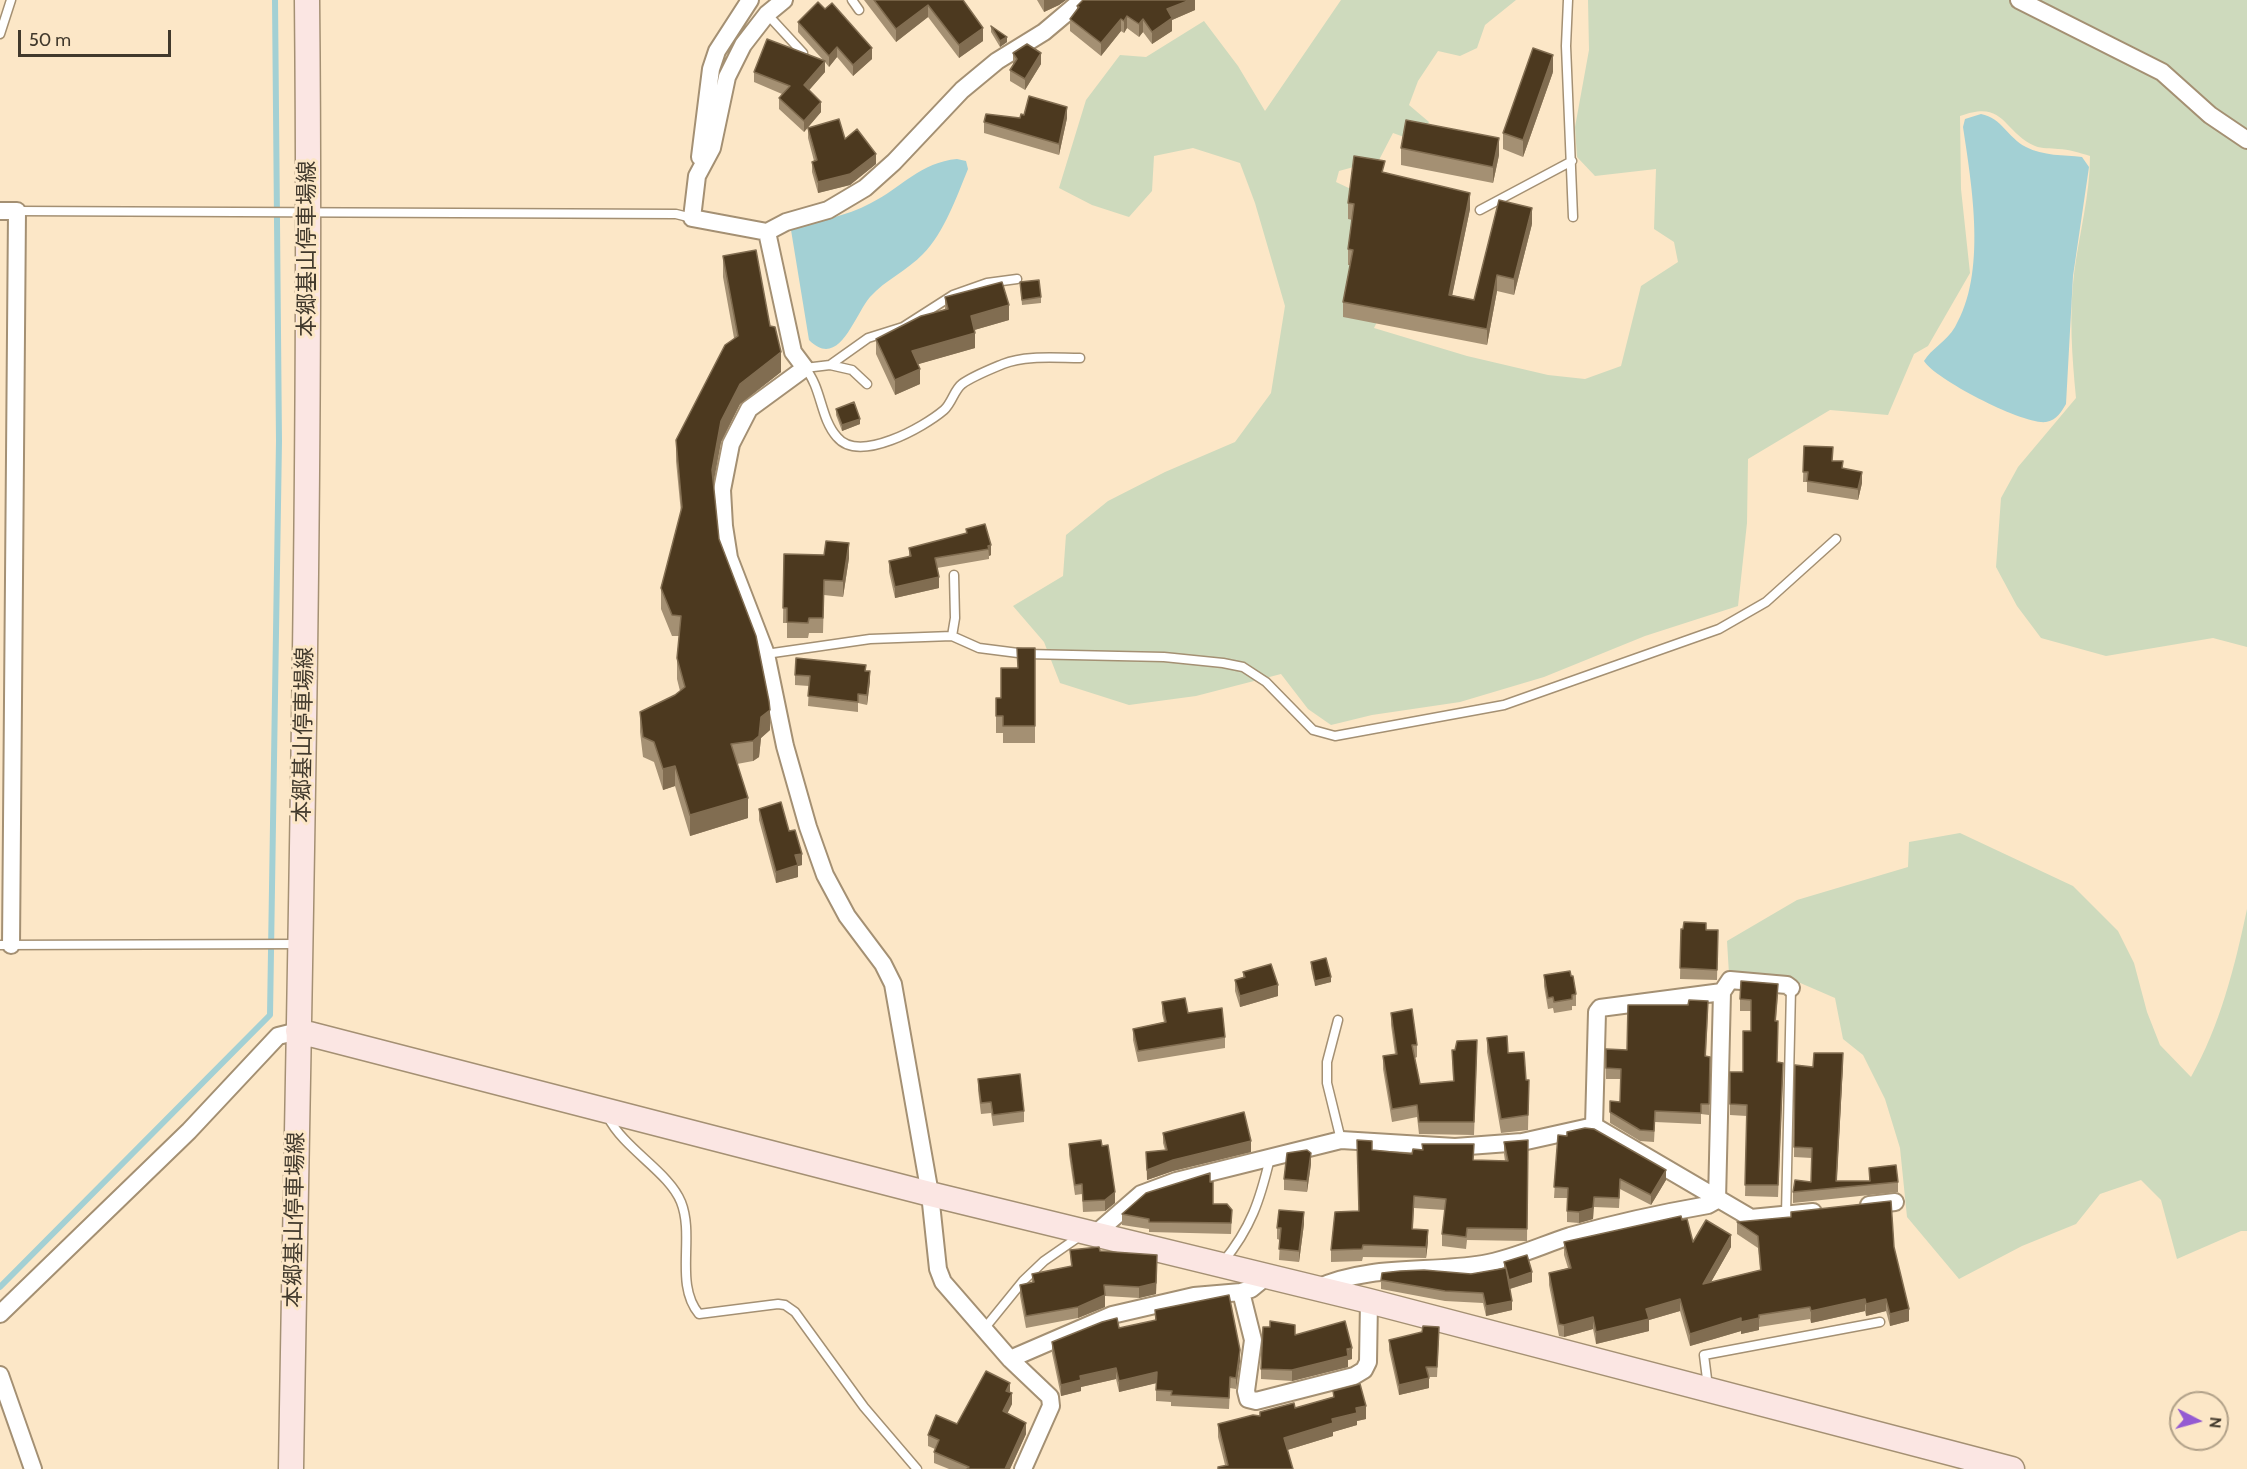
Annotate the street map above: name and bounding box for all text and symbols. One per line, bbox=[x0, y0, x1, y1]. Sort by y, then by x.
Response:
scale bar bbox=[21, 18, 174, 56]
text: 50 m bbox=[29, 29, 71, 51]
street label: 本郷基山停車場線 bbox=[295, 161, 321, 337]
street label: 本郷基山停車場線 bbox=[289, 647, 319, 823]
street label: 本郷基山停車場線 bbox=[280, 1132, 310, 1308]
north arrow bbox=[2169, 1391, 2229, 1451]
text: N bbox=[2205, 1416, 2225, 1429]

